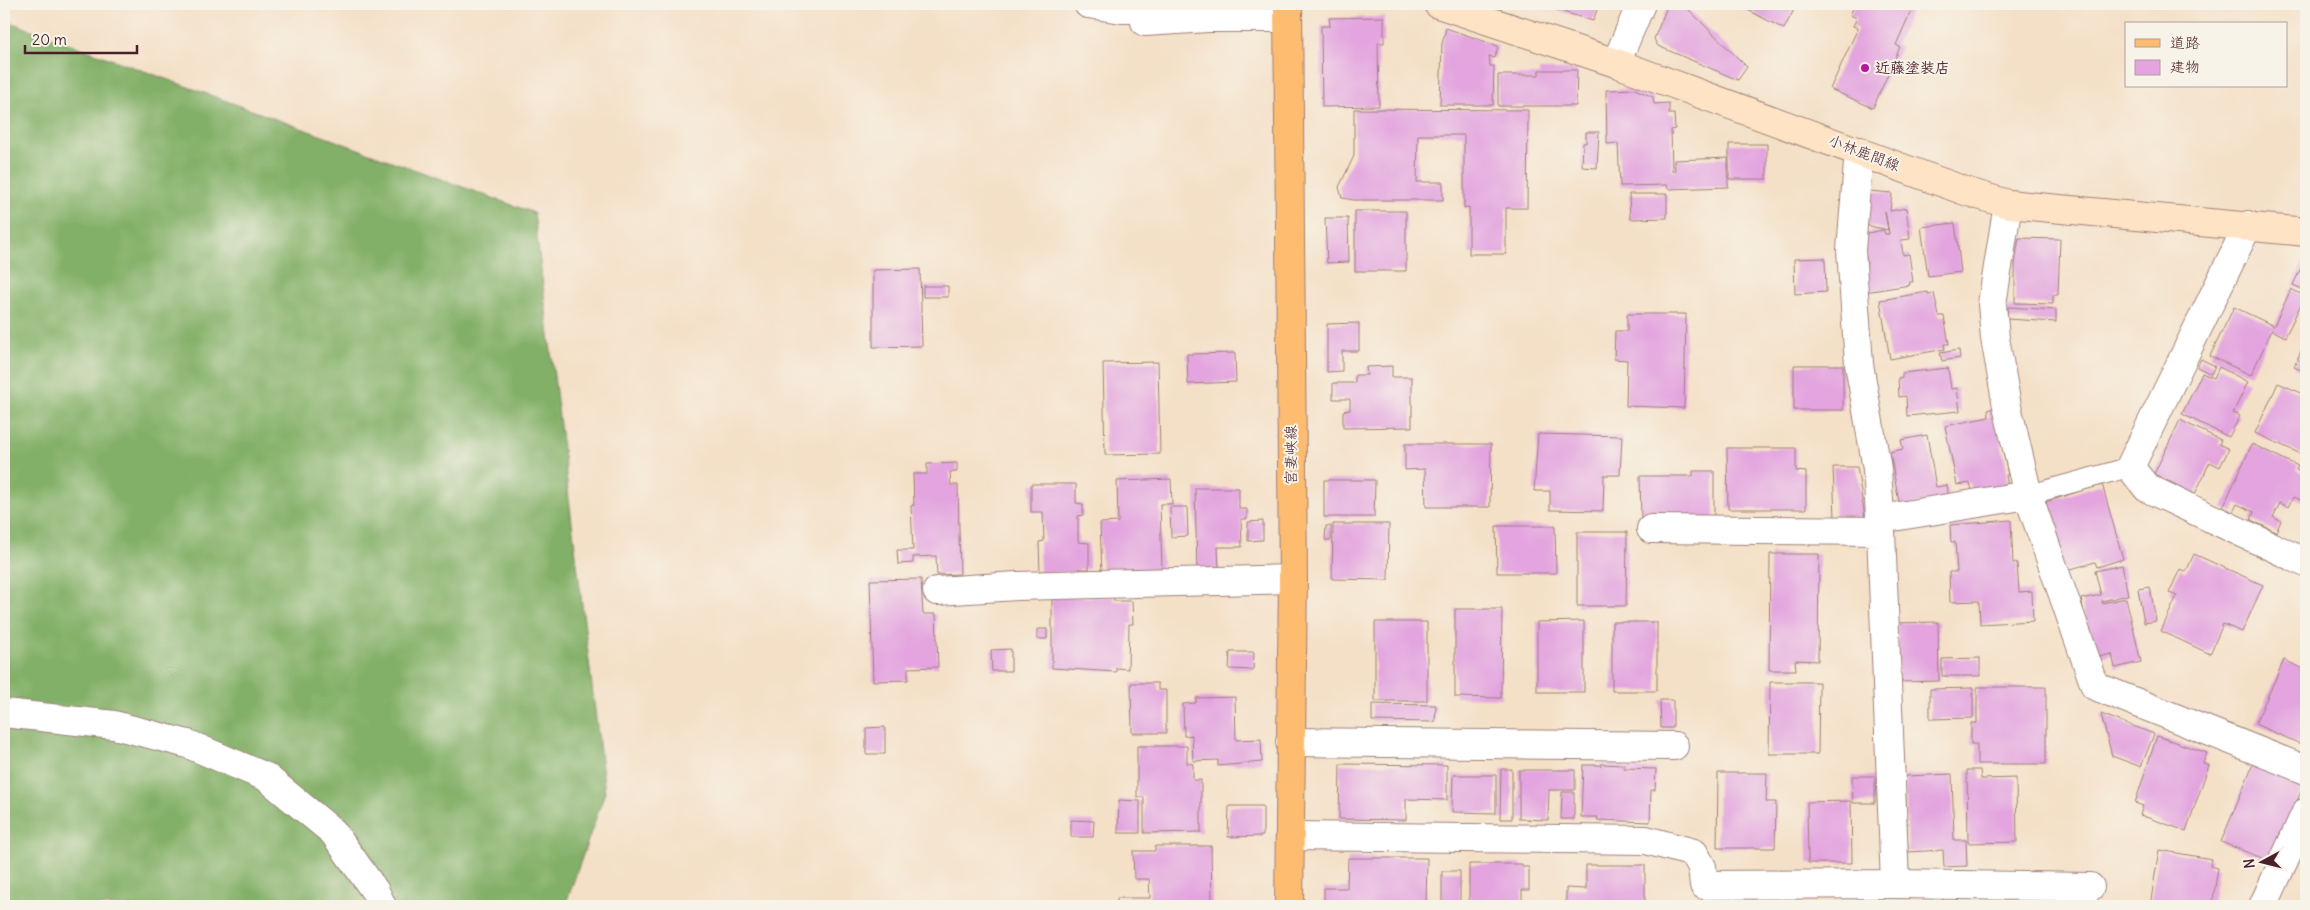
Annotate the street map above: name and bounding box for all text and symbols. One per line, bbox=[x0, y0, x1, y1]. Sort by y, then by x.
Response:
scale bar bbox=[25, 22, 138, 54]
legend bbox=[2125, 22, 2288, 88]
text: 20 m bbox=[32, 30, 67, 49]
text: 道路 bbox=[2170, 33, 2200, 52]
text: 建物 bbox=[2170, 57, 2200, 76]
place label: 近藤塗装店 bbox=[1875, 58, 1950, 77]
marker: 近藤塗装店 bbox=[1859, 62, 1871, 74]
street label: 小林鹿間線 bbox=[1826, 130, 1903, 175]
street label: 宮妻峡線 bbox=[1281, 425, 1300, 485]
north arrow bbox=[2238, 838, 2288, 888]
text: N bbox=[2240, 858, 2259, 869]

